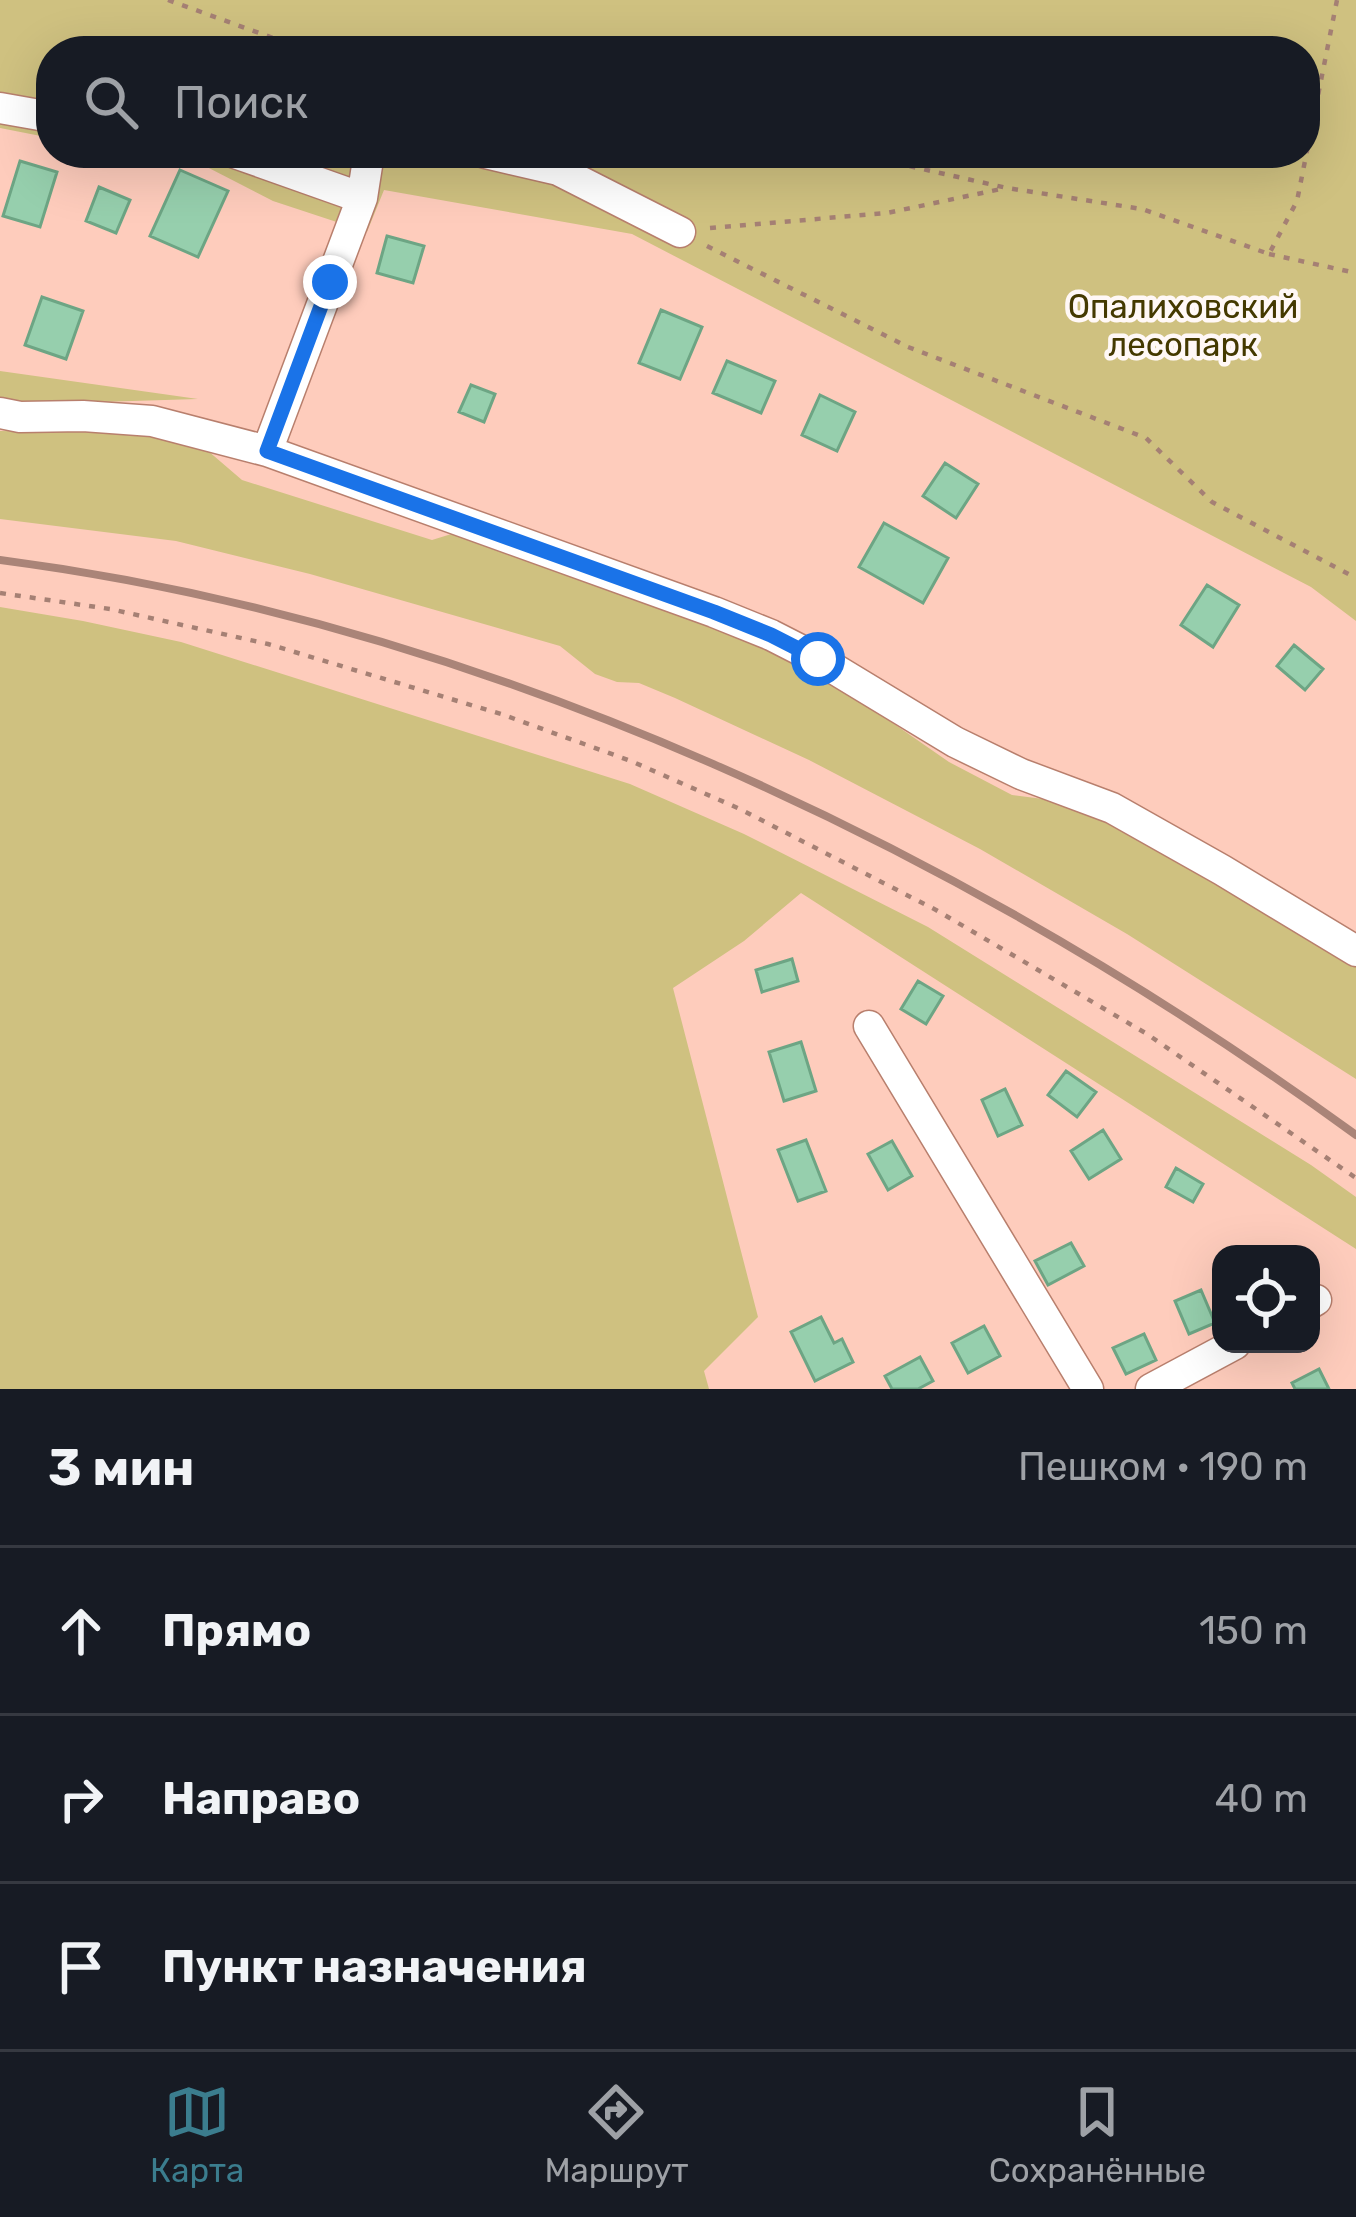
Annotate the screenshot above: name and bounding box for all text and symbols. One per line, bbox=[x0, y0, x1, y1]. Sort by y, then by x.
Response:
search box bbox=[36, 36, 1320, 168]
icon: search bbox=[78, 69, 144, 135]
text: Поиск bbox=[174, 76, 308, 129]
route end bbox=[303, 255, 357, 309]
park label: Опалиховский лесопарк bbox=[1068, 287, 1298, 364]
route start bbox=[791, 632, 845, 686]
map controls bbox=[1212, 1245, 1320, 1353]
button: locate bbox=[1212, 1245, 1320, 1353]
text: 3 мин bbox=[48, 1437, 194, 1498]
text: Пешком · 190 m bbox=[1018, 1444, 1308, 1490]
icon: ahead bbox=[48, 1598, 114, 1664]
text: Прямо bbox=[162, 1604, 311, 1657]
text: 150 m bbox=[1199, 1608, 1308, 1654]
icon: right bbox=[48, 1766, 114, 1832]
text: Направо bbox=[162, 1772, 360, 1825]
text: 40 m bbox=[1215, 1776, 1308, 1822]
icon: arrive bbox=[48, 1934, 114, 2000]
text: Пункт назначения bbox=[162, 1940, 587, 1993]
tab: Карта bbox=[150, 2079, 244, 2190]
tab: Маршрут bbox=[544, 2079, 688, 2190]
tab: Сохранённые bbox=[989, 2079, 1206, 2190]

